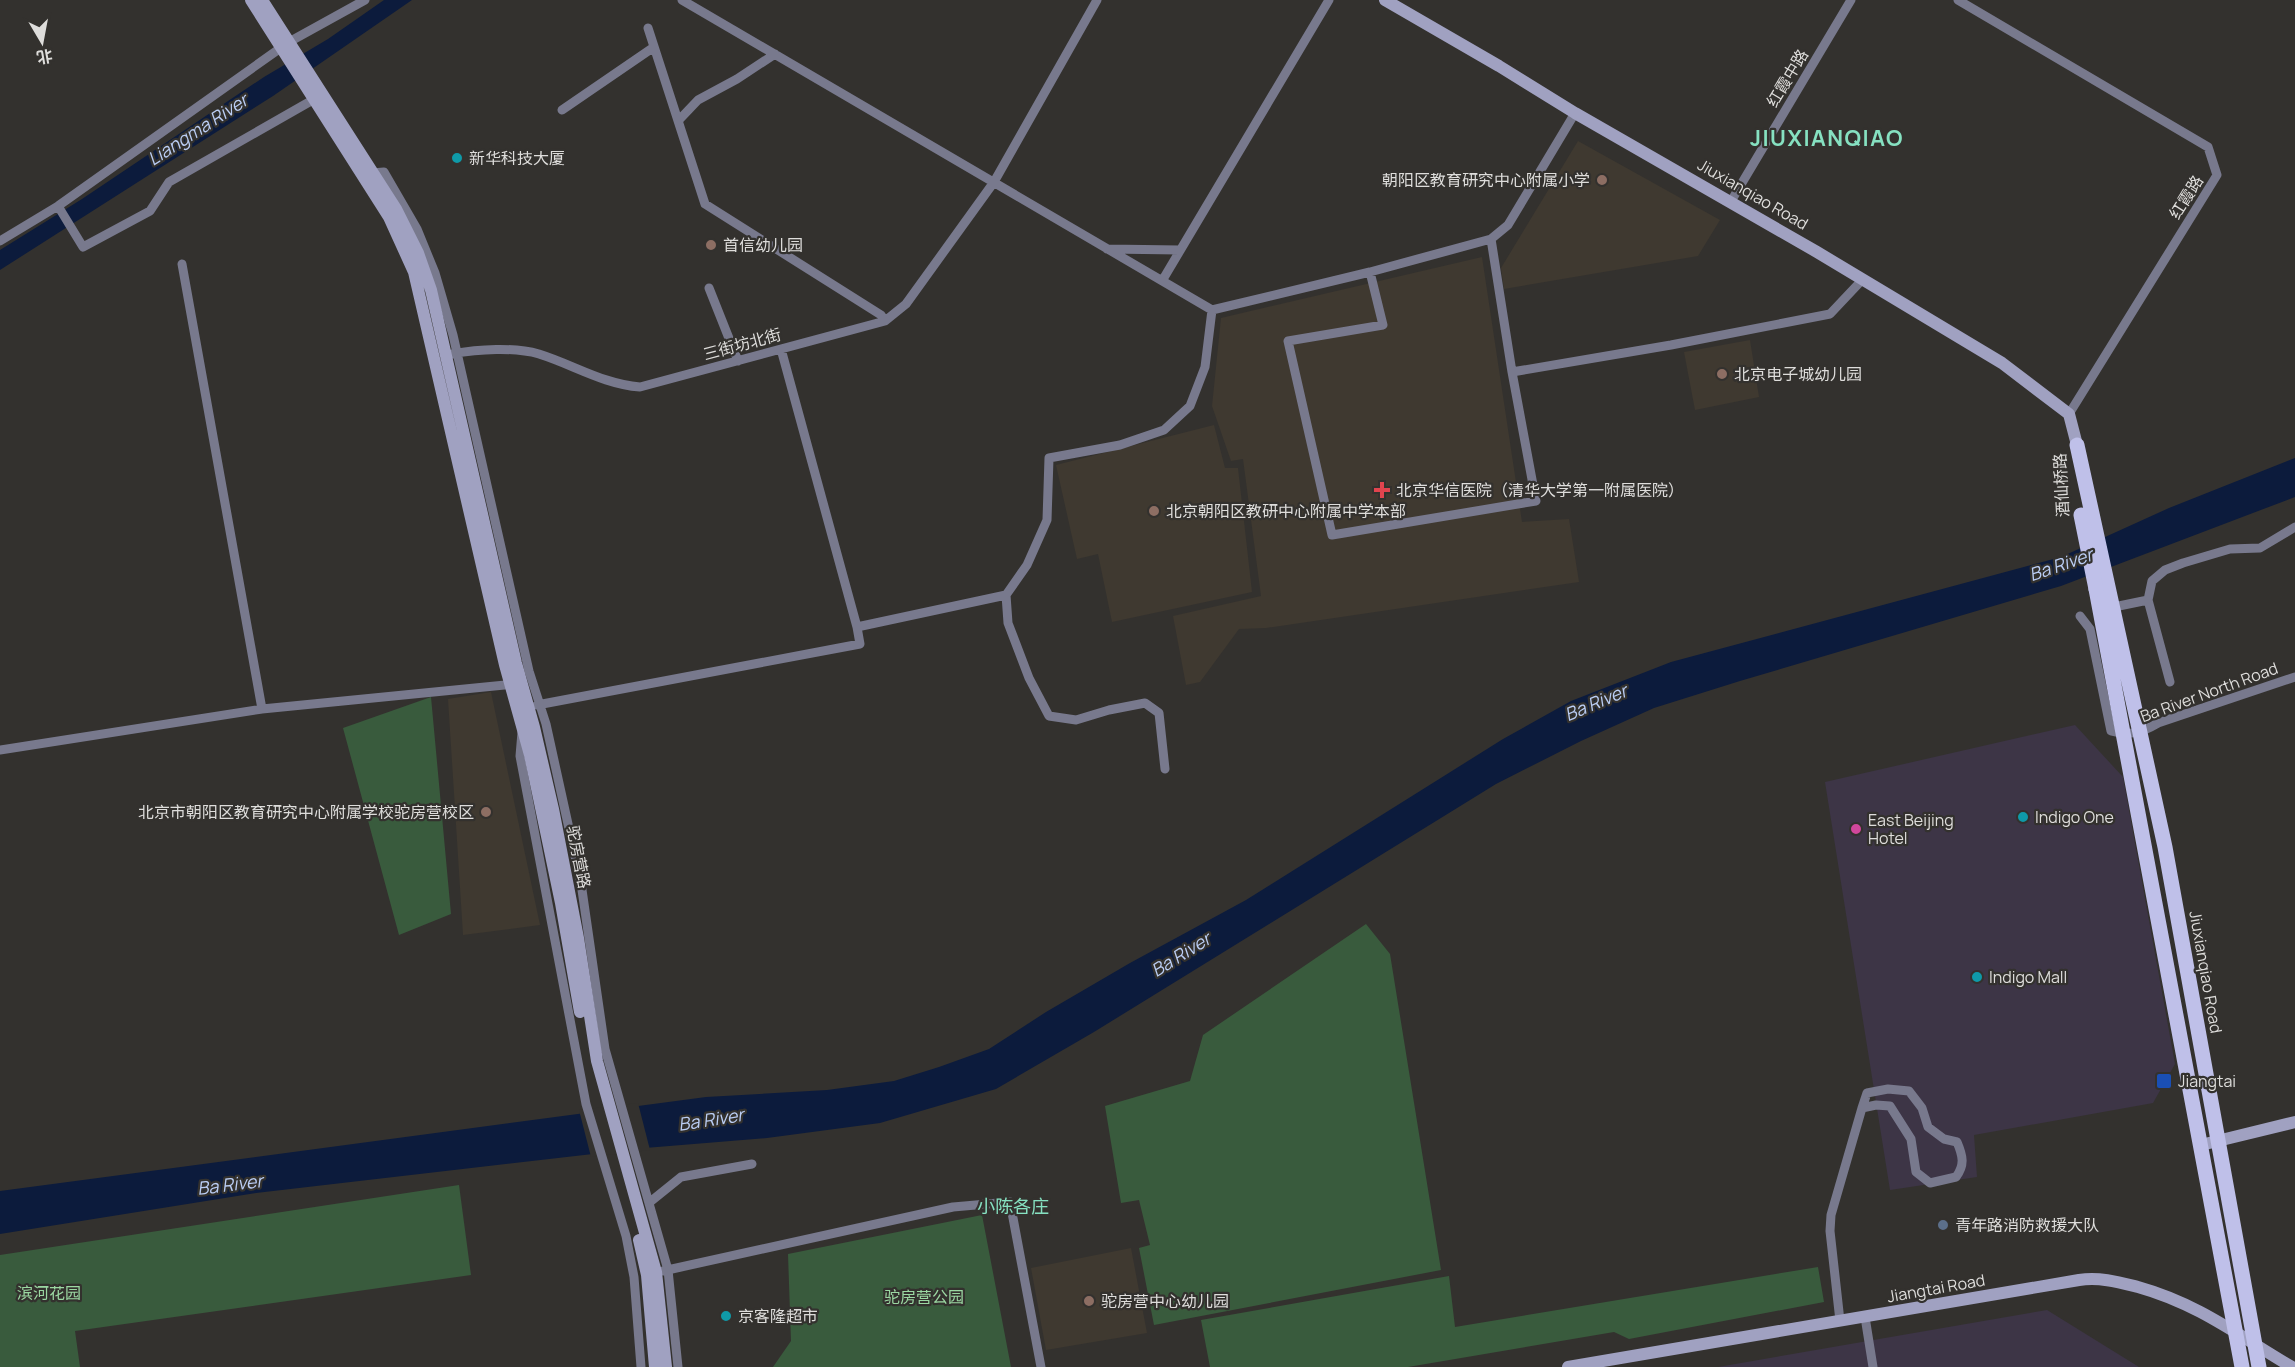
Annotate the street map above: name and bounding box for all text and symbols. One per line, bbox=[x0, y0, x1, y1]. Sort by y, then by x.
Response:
north arrow bbox=[12, 12, 72, 72]
text: 北 bbox=[35, 45, 54, 69]
street label: 红霞中路 bbox=[1761, 45, 1813, 111]
water label: Liangma River bbox=[143, 86, 254, 171]
district label: JIUXIANQIAO bbox=[1750, 123, 1904, 153]
place label: 新华科技大厦 bbox=[469, 147, 565, 169]
marker: 新华科技大厦 bbox=[450, 151, 464, 165]
street label: Jiuxianqiao Road bbox=[1694, 153, 1812, 235]
place label: 朝阳区教育研究中心附属小学 bbox=[1382, 169, 1590, 191]
street label: 红霞路 bbox=[2164, 171, 2208, 223]
marker: 朝阳区教育研究中心附属小学 bbox=[1595, 173, 1609, 187]
place label: 首信幼儿园 bbox=[723, 234, 803, 256]
marker: 首信幼儿园 bbox=[704, 238, 718, 252]
street label: 三街坊北街 bbox=[701, 323, 783, 365]
place label: 北京电子城幼儿园 bbox=[1734, 363, 1862, 385]
marker: 北京电子城幼儿园 bbox=[1715, 367, 1729, 381]
street label: 酒仙桥路 bbox=[2048, 452, 2074, 518]
place label: 北京华信医院（清华大学第一附属医院） bbox=[1396, 479, 1684, 501]
marker: 北京华信医院（清华大学第一附属医院） bbox=[1373, 481, 1391, 499]
place label: 北京朝阳区教研中心附属中学本部 bbox=[1166, 500, 1406, 522]
marker: 北京朝阳区教研中心附属中学本部 bbox=[1147, 504, 1161, 518]
water label: Ba River bbox=[2026, 541, 2098, 586]
street label: Ba River North Road bbox=[2137, 657, 2281, 727]
water label: Ba River bbox=[1561, 677, 1633, 726]
place label: 北京市朝阳区教育研究中心附属学校驼房营校区 bbox=[138, 801, 474, 823]
marker: 北京市朝阳区教育研究中心附属学校驼房营校区 bbox=[479, 805, 493, 819]
place label: Indigo One bbox=[2035, 806, 2114, 828]
place label: East Beijing Hotel bbox=[1868, 809, 1954, 849]
marker: Indigo One bbox=[2016, 810, 2030, 824]
marker: East Beijing Hotel bbox=[1849, 822, 1863, 836]
street label: 驼房营路 bbox=[562, 823, 596, 891]
street label: Jiuxianqiao Road bbox=[2184, 909, 2228, 1035]
water label: Ba River bbox=[1146, 925, 1217, 982]
place label: Indigo Mall bbox=[1989, 966, 2067, 988]
marker: Indigo Mall bbox=[1970, 970, 1984, 984]
place label: Jiangtai bbox=[2178, 1070, 2236, 1092]
marker: Jiangtai bbox=[2155, 1072, 2173, 1090]
water label: Ba River bbox=[676, 1102, 748, 1136]
water label: Ba River bbox=[196, 1168, 267, 1200]
district label: 小陈各庄 bbox=[977, 1194, 1049, 1218]
place label: 青年路消防救援大队 bbox=[1955, 1214, 2099, 1236]
marker: 青年路消防救援大队 bbox=[1936, 1218, 1950, 1232]
street label: Jiangtai Road bbox=[1885, 1269, 1987, 1307]
park label: 滨河花园 bbox=[17, 1282, 81, 1304]
park label: 驼房营公园 bbox=[884, 1286, 964, 1308]
place label: 驼房营中心幼儿园 bbox=[1101, 1290, 1229, 1312]
marker: 驼房营中心幼儿园 bbox=[1082, 1294, 1096, 1308]
place label: 京客隆超市 bbox=[738, 1305, 818, 1327]
marker: 京客隆超市 bbox=[719, 1309, 733, 1323]

